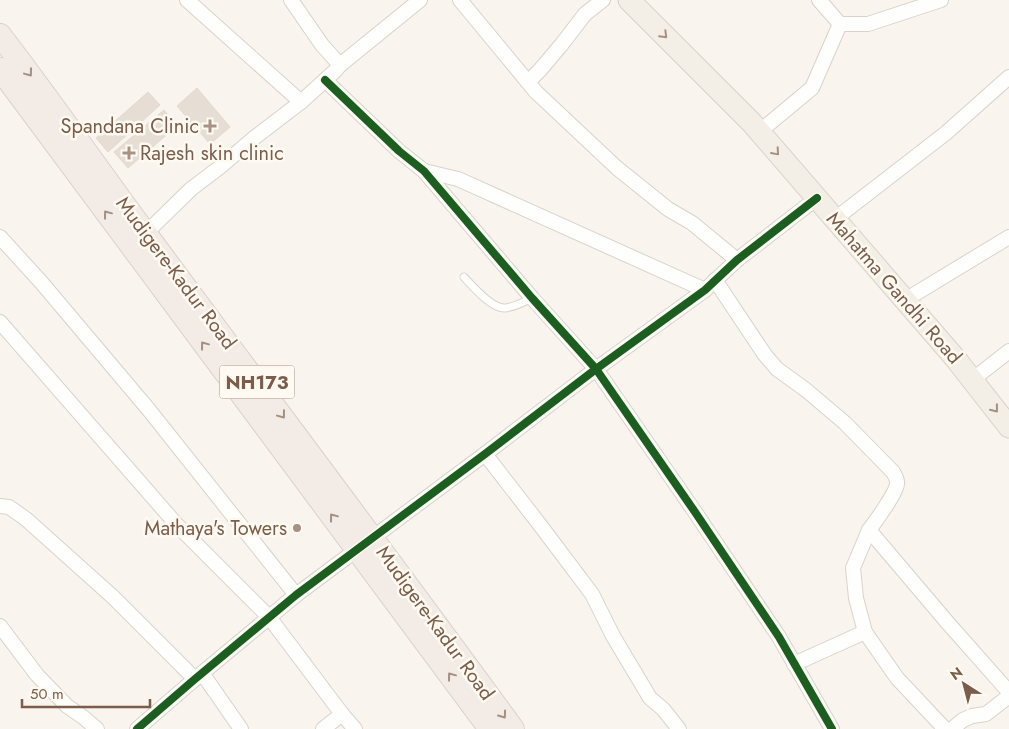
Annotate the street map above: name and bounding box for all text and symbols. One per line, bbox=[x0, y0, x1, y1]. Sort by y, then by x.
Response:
one-way arrow bbox=[658, 29, 667, 38]
one-way arrow bbox=[24, 67, 32, 76]
place label: Spandana Clinic bbox=[61, 112, 199, 141]
marker: Spandana Clinic bbox=[203, 119, 217, 133]
place label: Rajesh skin clinic bbox=[140, 139, 284, 168]
marker: Rajesh skin clinic bbox=[122, 146, 136, 160]
one-way arrow bbox=[771, 146, 780, 155]
street label: Mudigere-Kadur Road bbox=[109, 190, 243, 356]
street label: Mahatma Gandhi Road bbox=[819, 205, 969, 371]
one-way arrow bbox=[105, 211, 113, 220]
one-way arrow bbox=[202, 342, 210, 351]
road number: NH173 bbox=[220, 366, 294, 398]
one-way arrow bbox=[989, 403, 998, 413]
one-way arrow bbox=[276, 409, 285, 419]
one-way arrow bbox=[330, 513, 339, 523]
place label: Mathaya's Towers bbox=[144, 514, 287, 543]
marker: Mathaya's Towers bbox=[291, 522, 303, 534]
street label: Mudigere-Kadur Road bbox=[369, 540, 501, 706]
north arrow bbox=[939, 659, 989, 709]
text: N bbox=[946, 662, 967, 685]
one-way arrow bbox=[448, 673, 456, 682]
scale bar bbox=[22, 676, 150, 708]
text: 50 m bbox=[30, 683, 64, 705]
one-way arrow bbox=[497, 709, 506, 719]

